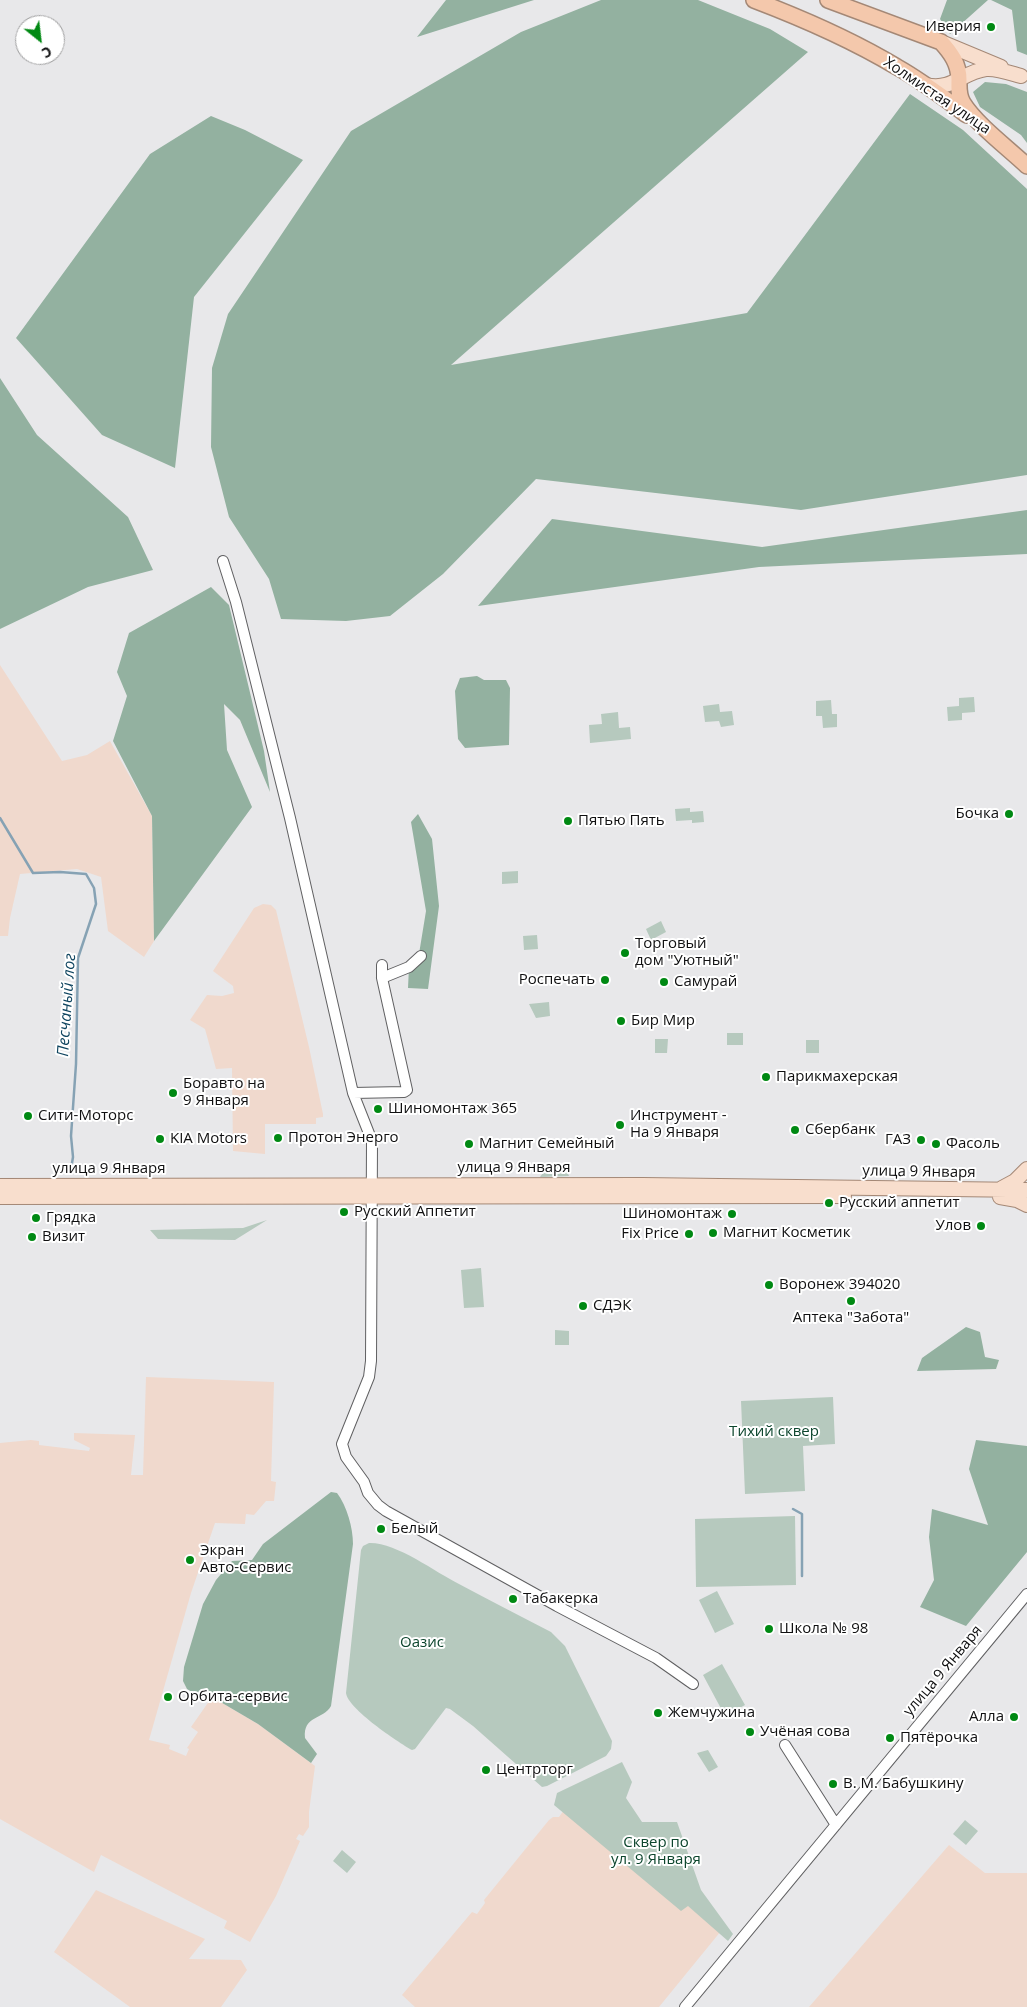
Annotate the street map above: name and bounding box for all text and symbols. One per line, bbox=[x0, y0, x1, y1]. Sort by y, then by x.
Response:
north arrow bbox=[15, 15, 65, 65]
place label: Иверия bbox=[926, 18, 981, 36]
marker: Иверия bbox=[985, 21, 997, 33]
text: С bbox=[39, 42, 56, 63]
street label: Холмистая улица bbox=[880, 54, 994, 138]
place label: Бочка bbox=[956, 805, 999, 823]
marker: Бочка bbox=[1003, 808, 1015, 820]
place label: Пятью Пять bbox=[578, 812, 665, 830]
marker: Пятью Пять bbox=[562, 815, 574, 827]
place label: Торговый дом "Уютный" bbox=[635, 935, 739, 970]
marker: Торговый дом "Уютный" bbox=[619, 947, 631, 959]
water label: Песчаный лог bbox=[54, 953, 80, 1057]
place label: Роспечать bbox=[519, 971, 595, 989]
place label: Самурай bbox=[674, 973, 737, 991]
marker: Роспечать bbox=[599, 974, 611, 986]
marker: Самурай bbox=[658, 976, 670, 988]
place label: Бир Мир bbox=[631, 1012, 695, 1030]
marker: Бир Мир bbox=[615, 1015, 627, 1027]
place label: Парикмахерская bbox=[776, 1068, 898, 1086]
marker: Парикмахерская bbox=[760, 1071, 772, 1083]
place label: Боравто на 9 Января bbox=[183, 1075, 265, 1110]
marker: Боравто на 9 Января bbox=[167, 1087, 179, 1099]
place label: Шиномонтаж 365 bbox=[388, 1100, 517, 1118]
marker: Шиномонтаж 365 bbox=[372, 1103, 384, 1115]
place label: Сити-Моторс bbox=[38, 1107, 133, 1125]
place label: Инструмент - На 9 Января bbox=[630, 1107, 727, 1142]
marker: Сити-Моторс bbox=[22, 1110, 34, 1122]
marker: Инструмент - На 9 Января bbox=[614, 1119, 626, 1131]
place label: Сбербанк bbox=[805, 1121, 875, 1139]
marker: Сбербанк bbox=[789, 1124, 801, 1136]
place label: Протон Энерго bbox=[288, 1129, 399, 1147]
place label: KIA Motors bbox=[170, 1130, 247, 1148]
place label: ГАЗ bbox=[885, 1131, 911, 1149]
marker: Протон Энерго bbox=[272, 1132, 284, 1144]
marker: KIA Motors bbox=[154, 1133, 166, 1145]
marker: ГАЗ bbox=[915, 1134, 927, 1146]
place label: Магнит Семейный bbox=[479, 1135, 615, 1153]
place label: Фасоль bbox=[946, 1135, 1000, 1153]
marker: Магнит Семейный bbox=[463, 1138, 475, 1150]
marker: Фасоль bbox=[930, 1138, 942, 1150]
street label: улица 9 Января bbox=[457, 1159, 571, 1177]
street label: улица 9 Января bbox=[52, 1160, 166, 1178]
street label: улица 9 Января bbox=[862, 1162, 976, 1182]
place label: Русский аппетит bbox=[839, 1194, 960, 1212]
marker: Русский аппетит bbox=[823, 1197, 835, 1209]
place label: Русский Аппетит bbox=[354, 1203, 476, 1221]
place label: Шиномонтаж bbox=[623, 1205, 722, 1223]
marker: Русский Аппетит bbox=[338, 1206, 350, 1218]
marker: Шиномонтаж bbox=[726, 1208, 738, 1220]
place label: Грядка bbox=[46, 1209, 96, 1227]
marker: Грядка bbox=[30, 1212, 42, 1224]
place label: Улов bbox=[936, 1217, 971, 1235]
marker: Улов bbox=[975, 1220, 987, 1232]
place label: Магнит Косметик bbox=[723, 1224, 850, 1242]
place label: Fix Price bbox=[621, 1225, 679, 1243]
marker: Магнит Косметик bbox=[707, 1227, 719, 1239]
place label: Визит bbox=[42, 1228, 85, 1246]
marker: Fix Price bbox=[683, 1228, 695, 1240]
marker: Визит bbox=[26, 1231, 38, 1243]
place label: Воронеж 394020 bbox=[779, 1276, 900, 1294]
marker: Воронеж 394020 bbox=[763, 1279, 775, 1291]
marker: Аптека "Забота" bbox=[845, 1295, 857, 1307]
place label: СДЭК bbox=[593, 1297, 631, 1315]
marker: СДЭК bbox=[577, 1300, 589, 1312]
place label: Аптека "Забота" bbox=[793, 1309, 909, 1327]
park label: Тихий сквер bbox=[729, 1423, 819, 1441]
place label: Белый bbox=[391, 1520, 438, 1538]
marker: Белый bbox=[375, 1523, 387, 1535]
place label: Экран Авто-Сервис bbox=[200, 1542, 291, 1577]
marker: Экран Авто-Сервис bbox=[184, 1554, 196, 1566]
place label: Табакерка bbox=[523, 1590, 598, 1608]
marker: Табакерка bbox=[507, 1593, 519, 1605]
place label: Школа № 98 bbox=[779, 1620, 868, 1638]
street label: улица 9 Января bbox=[900, 1622, 986, 1720]
marker: Школа № 98 bbox=[763, 1623, 775, 1635]
park label: Оазис bbox=[400, 1634, 444, 1652]
place label: Орбита-сервис bbox=[178, 1688, 288, 1706]
marker: Орбита-сервис bbox=[162, 1691, 174, 1703]
place label: Жемчужина bbox=[668, 1704, 755, 1722]
marker: Жемчужина bbox=[652, 1707, 664, 1719]
place label: Алла bbox=[969, 1708, 1004, 1726]
marker: Алла bbox=[1008, 1711, 1020, 1723]
place label: Учёная сова bbox=[760, 1723, 850, 1741]
marker: Учёная сова bbox=[744, 1726, 756, 1738]
place label: Пятёрочка bbox=[900, 1729, 978, 1747]
marker: Пятёрочка bbox=[884, 1732, 896, 1744]
place label: Центрторг bbox=[496, 1761, 573, 1779]
marker: Центрторг bbox=[480, 1764, 492, 1776]
place label: В. М. Бабушкину bbox=[843, 1775, 963, 1793]
marker: В. М. Бабушкину bbox=[827, 1778, 839, 1790]
park label: Сквер по ул. 9 Января bbox=[611, 1834, 701, 1869]

